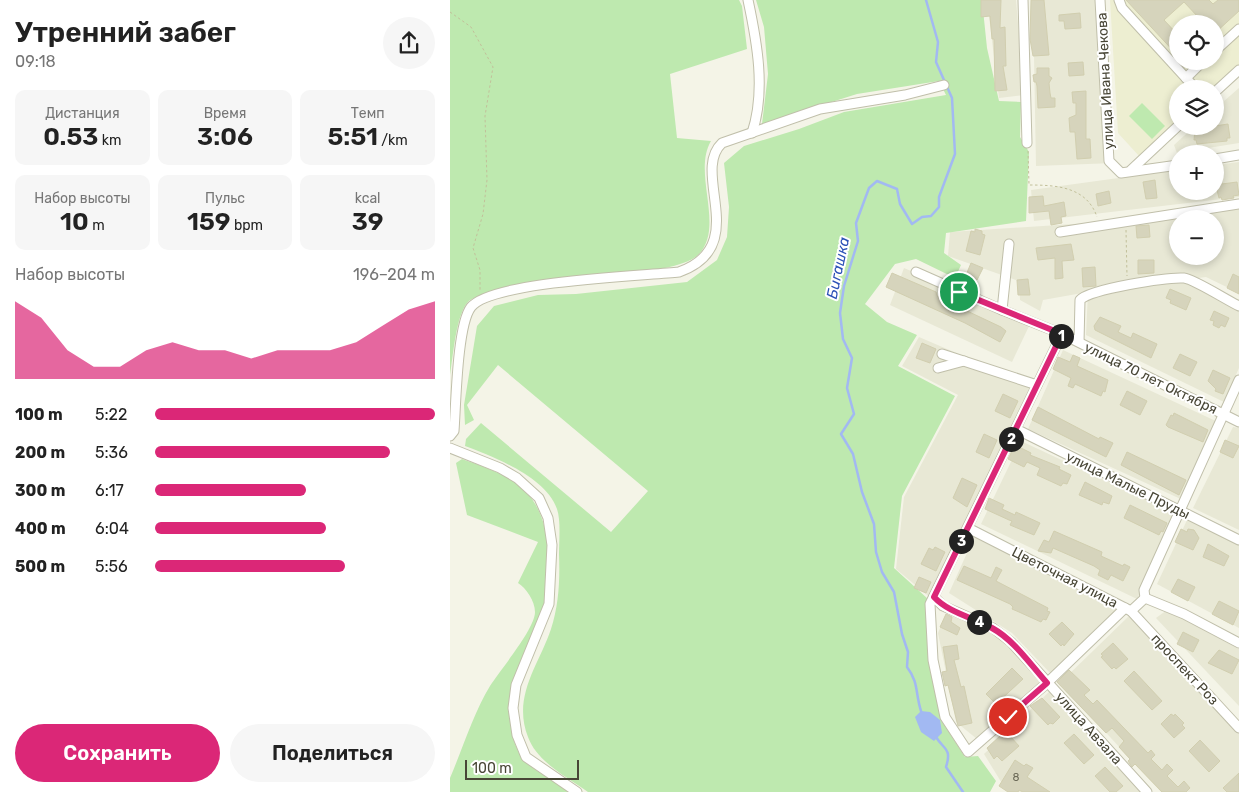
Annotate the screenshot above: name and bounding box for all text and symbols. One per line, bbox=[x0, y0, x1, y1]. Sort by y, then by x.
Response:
street label: улица Ивана Чекова bbox=[1093, 12, 1118, 150]
map controls bbox=[1169, 15, 1224, 265]
button: locate bbox=[1169, 15, 1224, 70]
text: Утренний забег bbox=[15, 16, 236, 49]
button: share bbox=[383, 17, 435, 69]
text: 09:18 bbox=[15, 52, 56, 71]
button: layers bbox=[1169, 80, 1224, 135]
text: Дистанция bbox=[45, 105, 120, 122]
text: Время bbox=[204, 105, 246, 122]
text: Темп bbox=[351, 105, 385, 122]
text: 0.53 bbox=[43, 122, 98, 151]
text: 3:06 bbox=[197, 122, 253, 151]
text: 5:51 bbox=[328, 122, 378, 151]
text: km bbox=[98, 132, 122, 149]
text: /km bbox=[378, 132, 408, 149]
button: + bbox=[1169, 145, 1224, 200]
text: Набор высоты bbox=[34, 190, 130, 207]
text: Пульс bbox=[205, 190, 245, 207]
text: kcal bbox=[355, 190, 381, 207]
text: 10 bbox=[60, 207, 89, 236]
text: 159 bbox=[187, 207, 230, 236]
text: 39 bbox=[352, 207, 384, 236]
button: − bbox=[1169, 210, 1224, 265]
text: m bbox=[89, 217, 105, 234]
text: bpm bbox=[230, 217, 263, 234]
water label: Бигашка bbox=[823, 235, 853, 300]
text: Набор высоты bbox=[15, 265, 125, 284]
text: 196–204 m bbox=[353, 265, 435, 284]
pin bbox=[938, 271, 980, 313]
icon: arrive bbox=[945, 278, 973, 306]
pin: 1 bbox=[1048, 324, 1074, 348]
text: 1 bbox=[1058, 328, 1065, 345]
street label: улица 70 лет Октября bbox=[1082, 339, 1220, 418]
text: 100 m bbox=[15, 405, 63, 424]
text: 5:22 bbox=[95, 405, 127, 424]
pin: 2 bbox=[998, 426, 1024, 452]
text: 2 bbox=[1007, 431, 1016, 448]
text: 200 m bbox=[15, 443, 65, 462]
text: 5:36 bbox=[95, 443, 128, 462]
street label: улица Малые Пруды bbox=[1063, 448, 1193, 523]
text: 300 m bbox=[15, 481, 65, 500]
text: 6:17 bbox=[95, 481, 124, 500]
text: 400 m bbox=[15, 519, 66, 538]
text: 6:04 bbox=[95, 519, 129, 538]
pin: 3 bbox=[948, 528, 974, 554]
text: 3 bbox=[957, 533, 966, 550]
street label: Цветочная улица bbox=[1009, 543, 1121, 611]
text: 500 m bbox=[15, 557, 65, 576]
text: 5:56 bbox=[95, 557, 128, 576]
pin: 4 bbox=[966, 610, 992, 634]
text: 4 bbox=[975, 614, 984, 631]
street label: проспект Роз bbox=[1147, 630, 1222, 708]
street label: улица Авзала bbox=[1052, 689, 1126, 768]
pin bbox=[987, 696, 1029, 738]
icon: check bbox=[994, 703, 1022, 731]
button: Сохранить bbox=[15, 724, 220, 782]
button: Поделиться bbox=[230, 724, 435, 782]
scale bar bbox=[465, 757, 579, 780]
text: 100 m bbox=[472, 760, 512, 777]
house number: 8 bbox=[1013, 771, 1020, 784]

